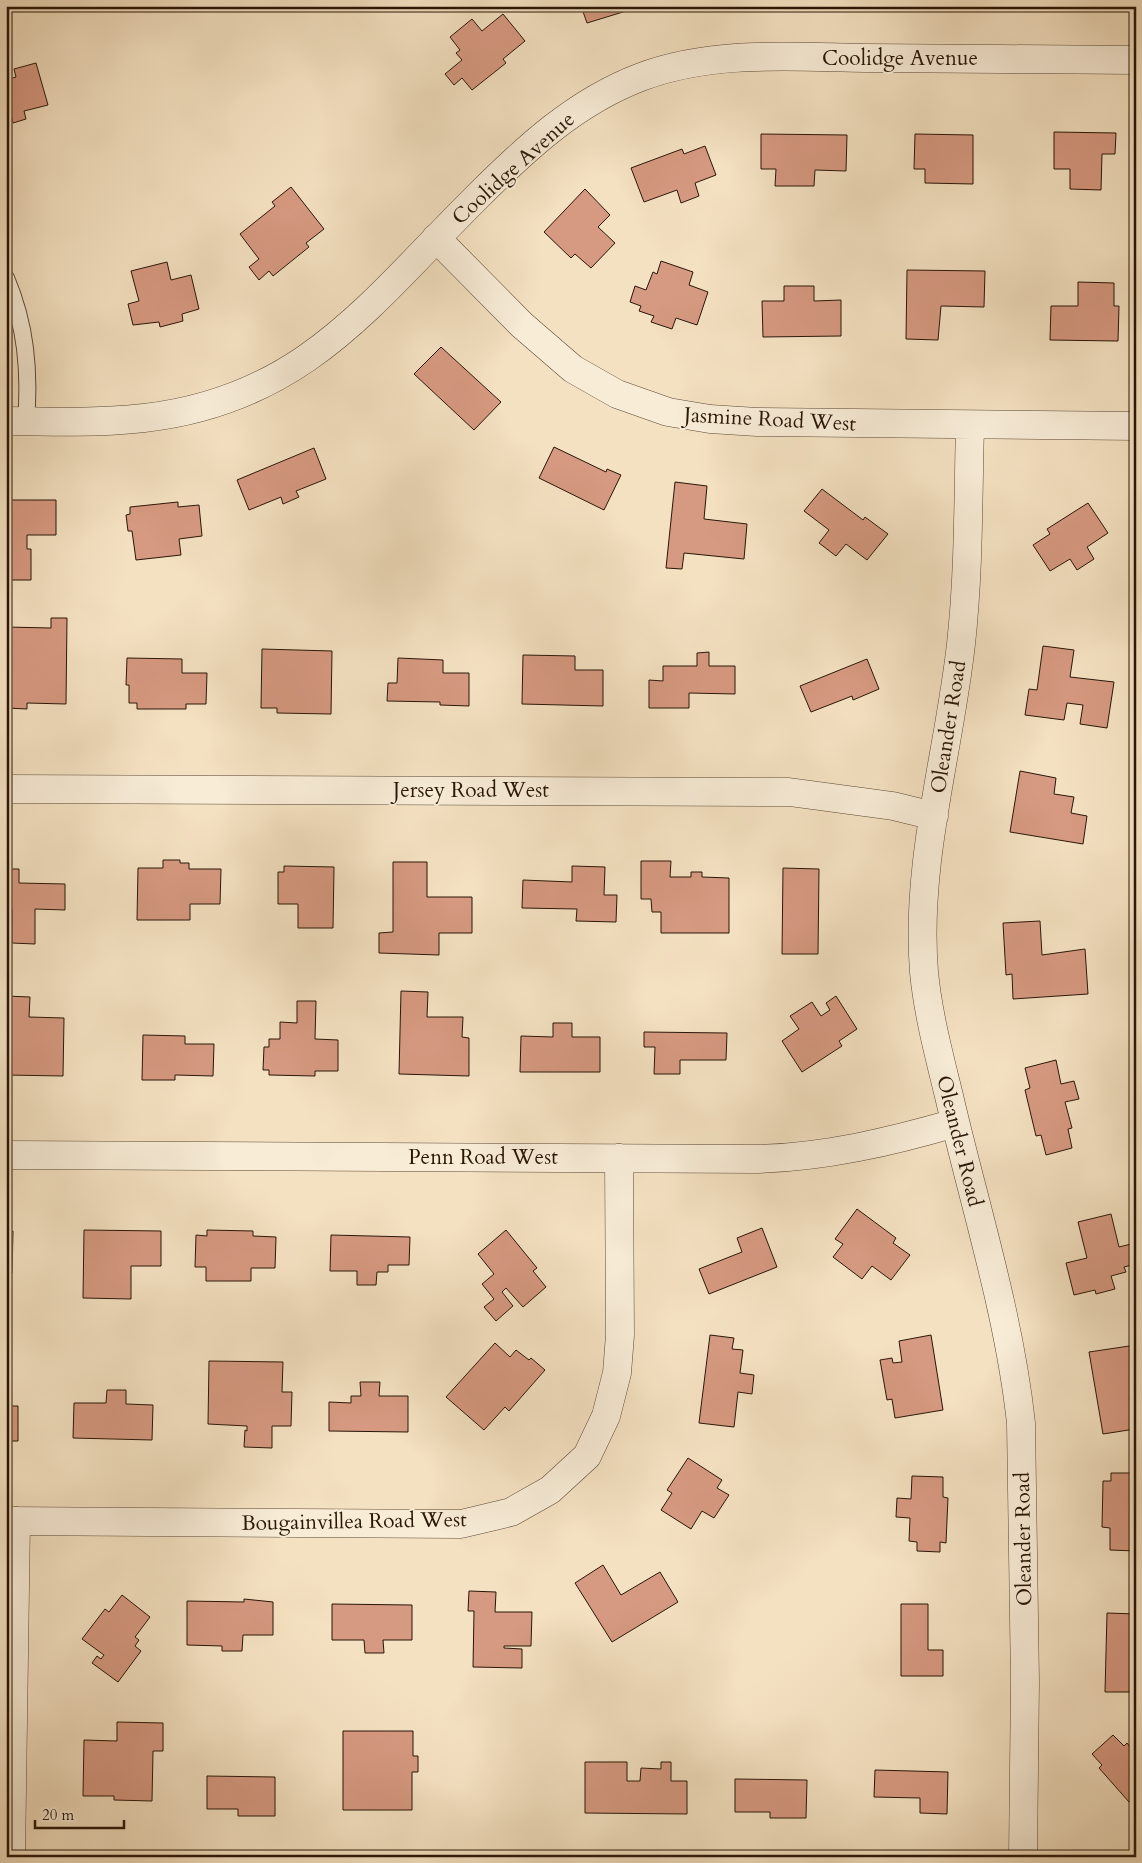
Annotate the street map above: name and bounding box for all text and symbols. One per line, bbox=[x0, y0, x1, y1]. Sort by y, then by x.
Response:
street label: Coolidge Avenue bbox=[822, 44, 978, 73]
street label: Coolidge Avenue bbox=[446, 105, 581, 231]
street label: Jasmine Road West bbox=[680, 400, 857, 439]
street label: Oleander Road bbox=[924, 659, 973, 796]
street label: Jersey Road West bbox=[390, 776, 549, 805]
street label: Oleander Road bbox=[929, 1073, 990, 1210]
street label: Penn Road West bbox=[408, 1143, 558, 1172]
street label: Oleander Road bbox=[1008, 1472, 1039, 1606]
street label: Bougainvillea Road West bbox=[241, 1505, 467, 1538]
scale bar bbox=[35, 1798, 124, 1830]
text: 20 m bbox=[42, 1805, 74, 1825]

